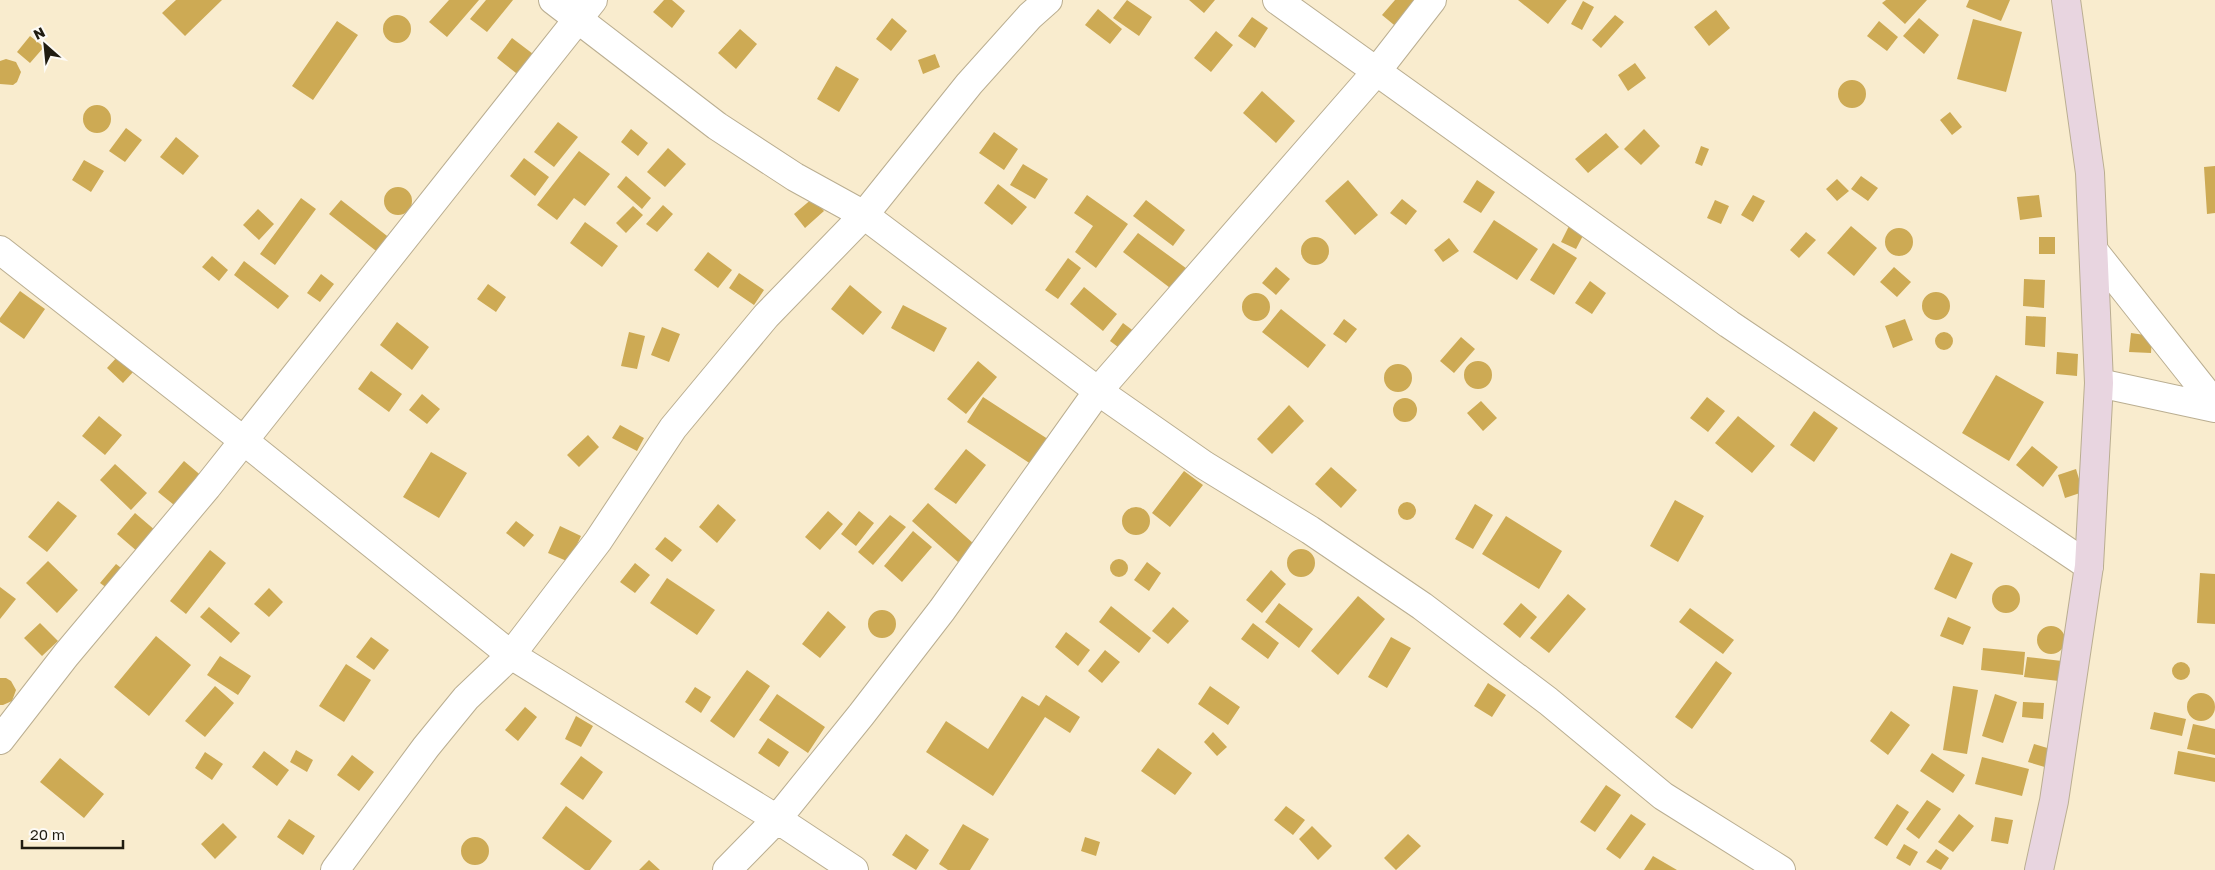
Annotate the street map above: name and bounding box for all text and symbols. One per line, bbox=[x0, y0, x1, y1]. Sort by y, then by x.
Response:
north arrow bbox=[20, 20, 70, 70]
text: N bbox=[30, 23, 47, 43]
scale bar bbox=[22, 818, 124, 850]
text: 20 m bbox=[30, 825, 65, 843]

